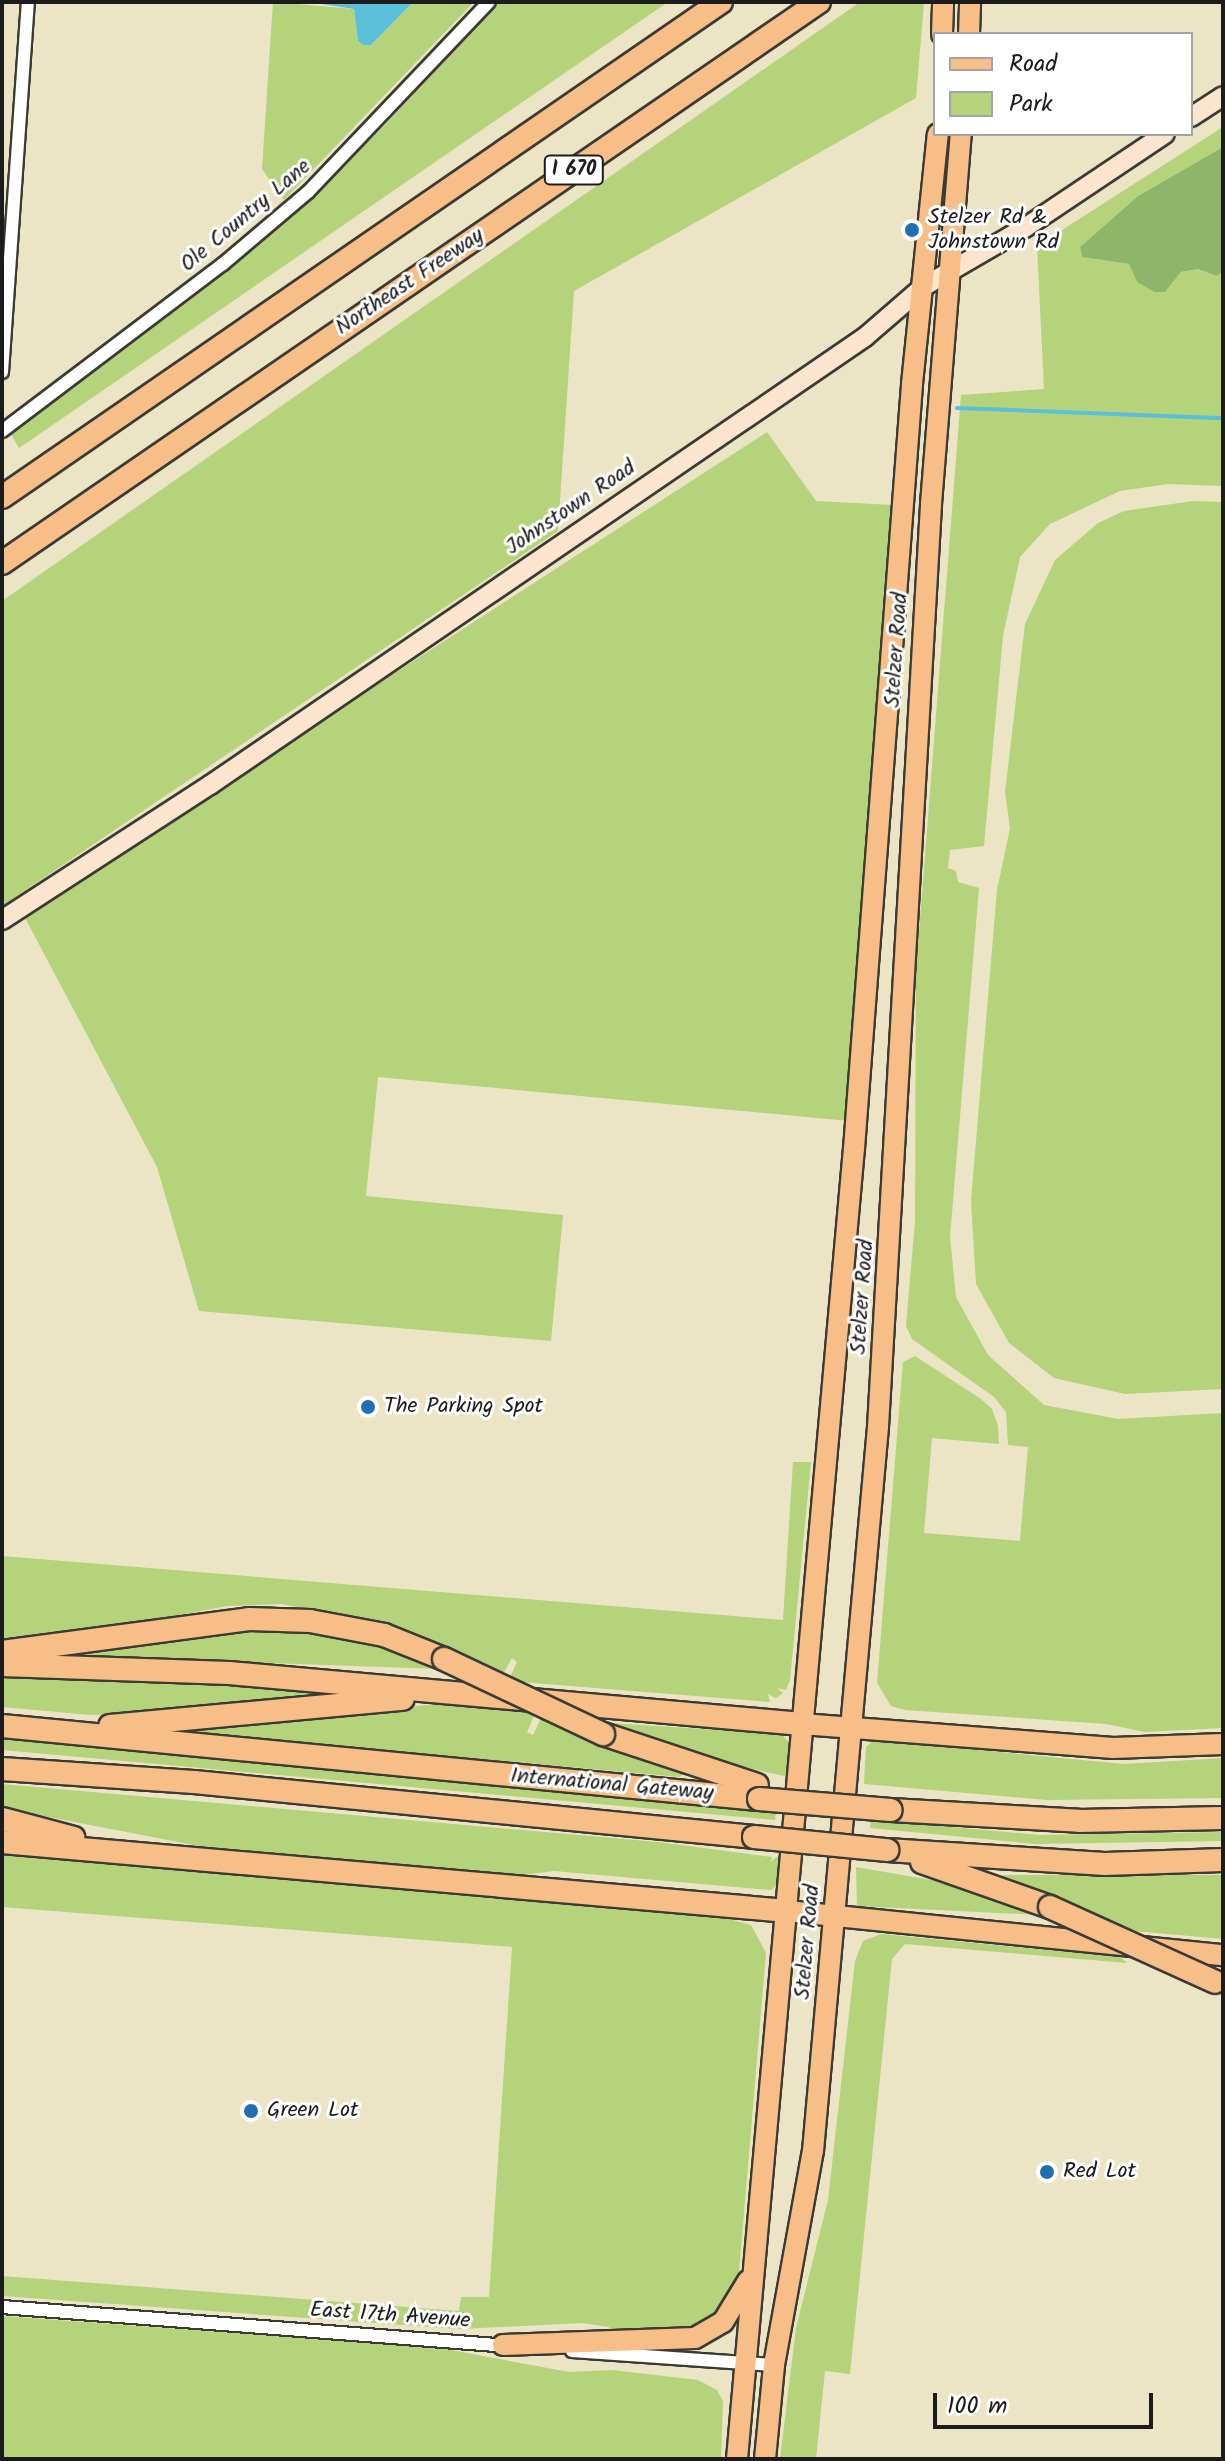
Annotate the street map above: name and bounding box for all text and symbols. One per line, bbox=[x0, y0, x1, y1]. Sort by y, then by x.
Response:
legend bbox=[933, 32, 1193, 136]
text: Road bbox=[1009, 45, 1057, 84]
text: Park bbox=[1009, 85, 1053, 124]
street label: Ole Country Lane bbox=[175, 154, 317, 278]
road number: I 670 bbox=[542, 154, 606, 186]
place label: Stelzer Rd & Johnstown Rd bbox=[928, 204, 1059, 256]
marker: Stelzer Rd & Johnstown Rd bbox=[903, 221, 921, 239]
street label: Northeast Freeway bbox=[331, 223, 489, 341]
street label: Johnstown Road bbox=[501, 455, 641, 561]
street label: Stelzer Road bbox=[880, 592, 914, 708]
street label: Stelzer Road bbox=[846, 1239, 880, 1355]
place label: The Parking Spot bbox=[384, 1394, 543, 1420]
marker: The Parking Spot bbox=[359, 1398, 377, 1416]
street label: International Gateway bbox=[509, 1763, 715, 1807]
street label: Stelzer Road bbox=[790, 1883, 826, 2001]
place label: Green Lot bbox=[267, 2098, 359, 2124]
marker: Green Lot bbox=[242, 2102, 260, 2120]
place label: Red Lot bbox=[1063, 2159, 1136, 2185]
marker: Red Lot bbox=[1038, 2163, 1056, 2181]
street label: East 17th Avenue bbox=[309, 2297, 471, 2335]
scale bar bbox=[937, 2377, 1157, 2427]
text: 100 m bbox=[947, 2387, 1007, 2426]

